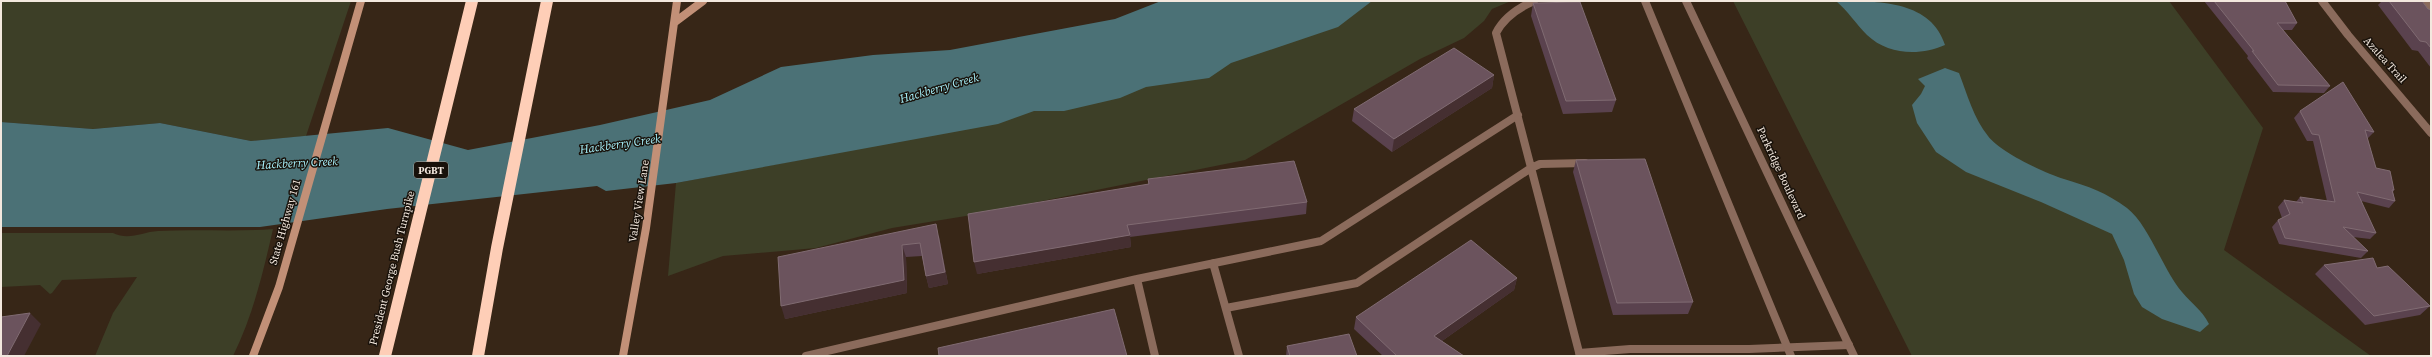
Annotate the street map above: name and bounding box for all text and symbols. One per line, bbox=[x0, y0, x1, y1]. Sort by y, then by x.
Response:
street label: Azalea Trail bbox=[2360, 34, 2410, 86]
water label: Hackberry Creek bbox=[897, 69, 981, 107]
street label: Parkridge Boulevard bbox=[1753, 124, 1809, 222]
water label: Hackberry Creek bbox=[577, 130, 662, 158]
water label: Hackberry Creek bbox=[255, 153, 338, 173]
street label: Valley View Lane bbox=[625, 158, 653, 243]
road number: PGBT bbox=[414, 162, 448, 178]
street label: State Highway 161 bbox=[266, 177, 304, 267]
street label: President George Bush Turnpike bbox=[366, 189, 419, 347]

